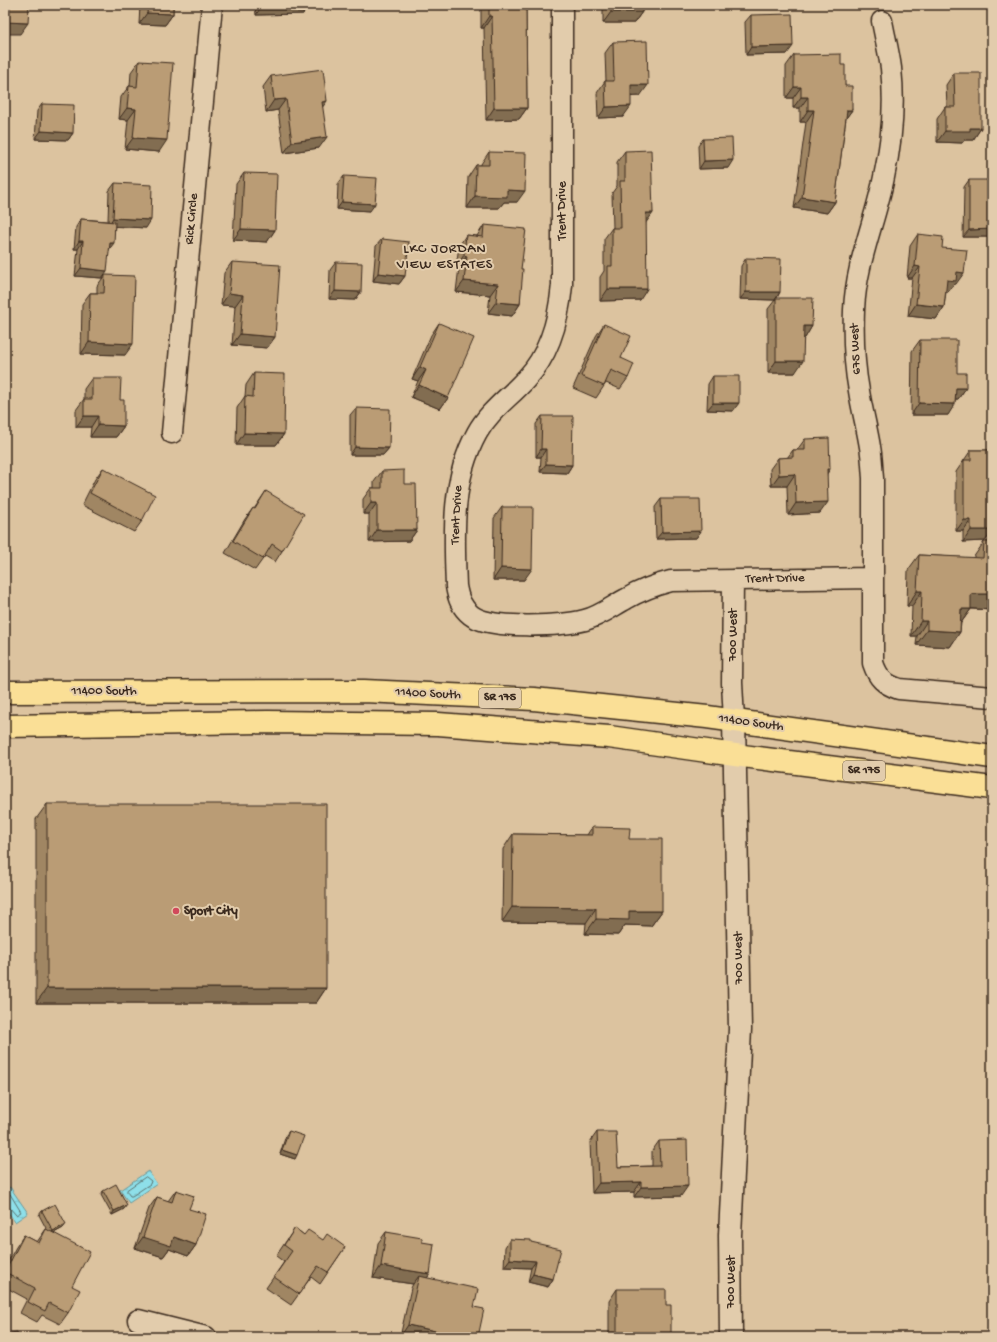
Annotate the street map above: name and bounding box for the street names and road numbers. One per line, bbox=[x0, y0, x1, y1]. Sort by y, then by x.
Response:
street label: Trent Drive bbox=[555, 181, 570, 242]
street label: Rick Circle bbox=[182, 192, 202, 245]
street label: 675 West bbox=[847, 321, 865, 375]
street label: Trent Drive bbox=[448, 485, 466, 546]
street label: Trent Drive bbox=[744, 571, 805, 587]
street label: 700 West bbox=[726, 607, 741, 662]
street label: 11400 South bbox=[70, 684, 137, 699]
street label: 11400 South bbox=[394, 685, 461, 703]
road number: SR 175 bbox=[479, 688, 521, 708]
street label: 11400 South bbox=[716, 711, 785, 735]
road number: SR 175 bbox=[843, 761, 885, 781]
street label: 700 West bbox=[731, 930, 747, 985]
street label: 700 West bbox=[724, 1254, 739, 1309]

